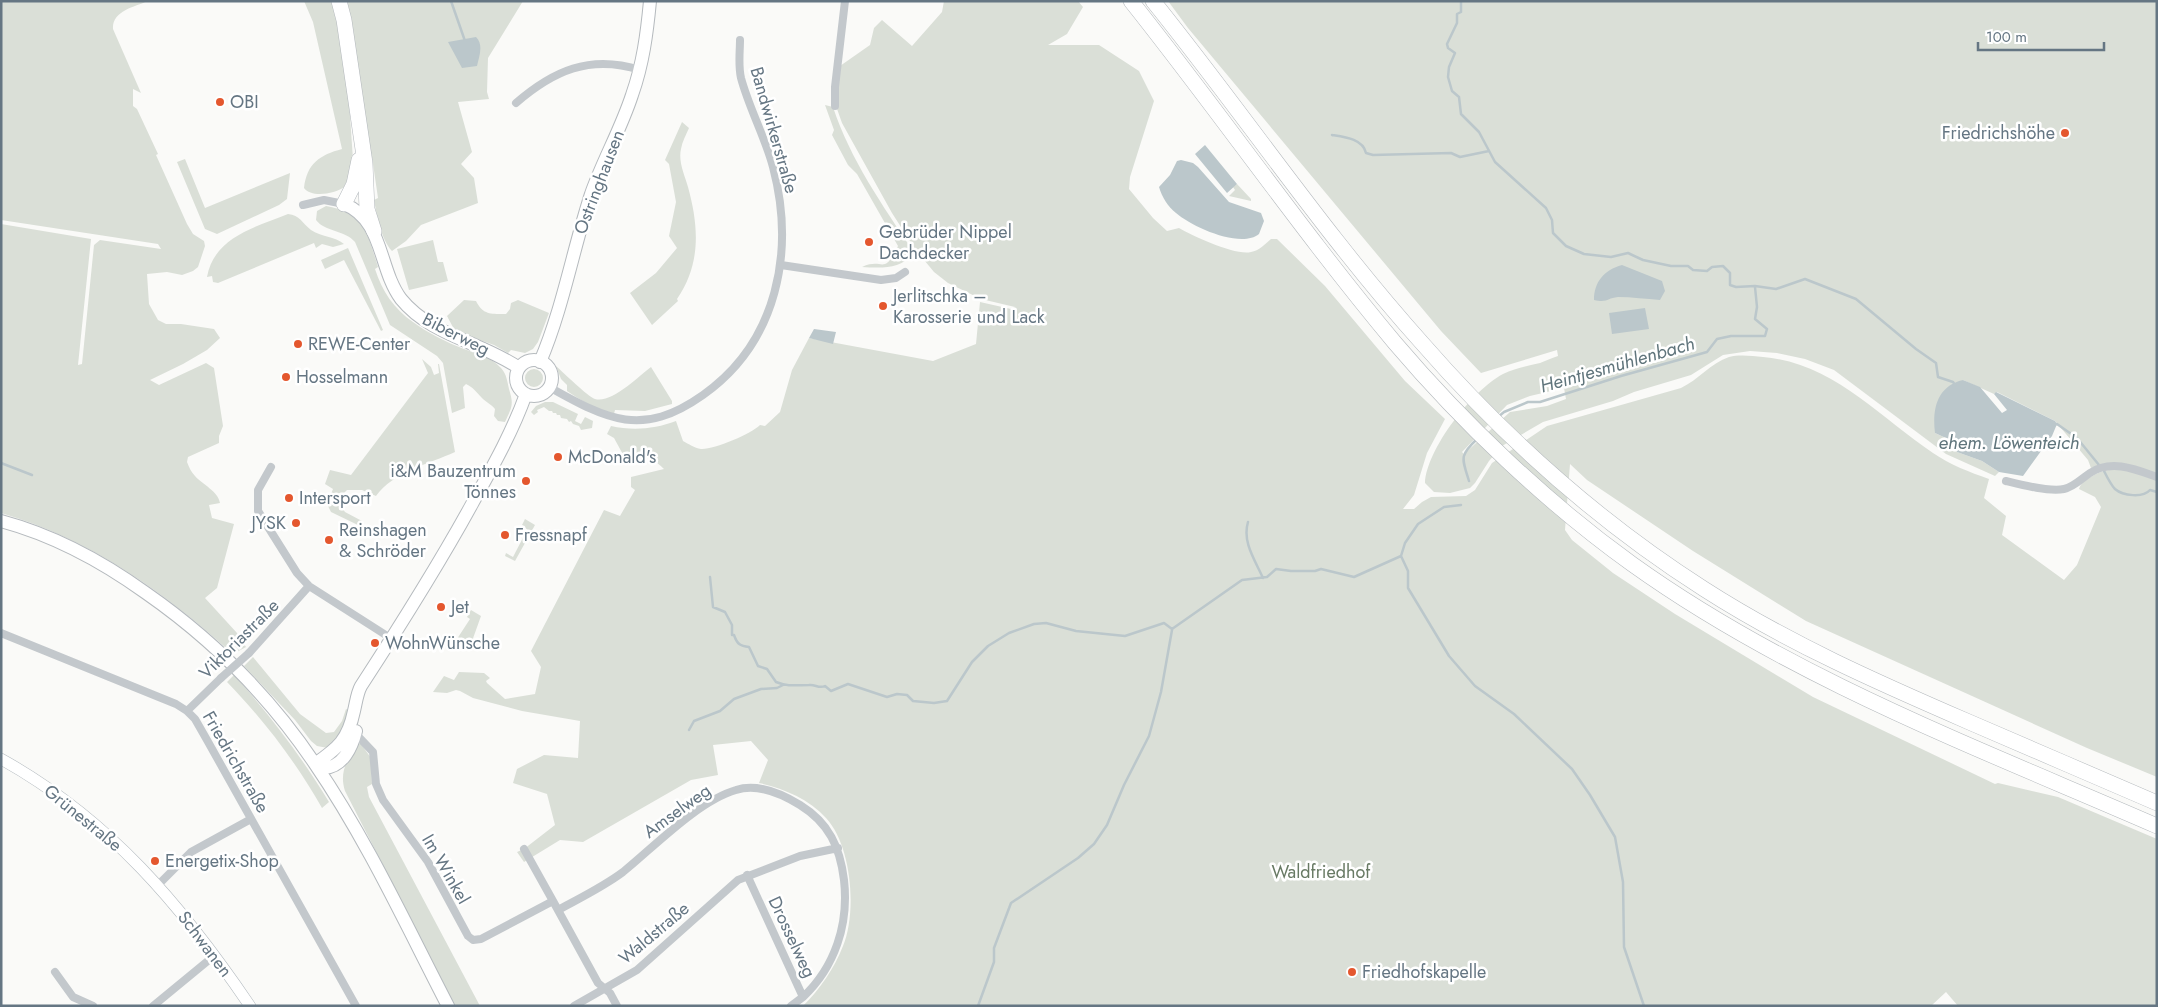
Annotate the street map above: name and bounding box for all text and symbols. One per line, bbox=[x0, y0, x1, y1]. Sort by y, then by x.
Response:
scale bar bbox=[1978, 20, 2104, 52]
text: 100 m bbox=[1986, 26, 2027, 48]
street label: Bandwirkerstraße bbox=[744, 64, 804, 196]
place label: OBI bbox=[230, 89, 259, 115]
marker: OBI bbox=[214, 96, 226, 108]
place label: Friedrichshöhe bbox=[1942, 120, 2055, 146]
street label: Ostringhausen bbox=[567, 126, 631, 238]
marker: Friedrichshöhe bbox=[2059, 127, 2071, 139]
place label: Gebrüder Nippel Dachdecker bbox=[879, 219, 1012, 266]
marker: Gebrüder Nippel Dachdecker bbox=[863, 236, 875, 248]
place label: Jerlitschka – Karosserie und Lack bbox=[891, 283, 1045, 330]
marker: Jerlitschka – Karosserie und Lack bbox=[877, 300, 889, 312]
street label: Biberweg bbox=[418, 306, 494, 362]
water label: Heintjesmühlenbach bbox=[1537, 329, 1698, 399]
place label: REWE-Center bbox=[308, 331, 411, 357]
marker: REWE-Center bbox=[292, 338, 304, 350]
place label: Hosselmann bbox=[296, 364, 388, 390]
marker: Hosselmann bbox=[280, 371, 292, 383]
water label: ehem. Löwenteich bbox=[1938, 429, 2080, 456]
place label: McDonald's bbox=[568, 444, 656, 470]
marker: McDonald's bbox=[552, 451, 564, 463]
place label: i&M Bauzentrum Tönnes bbox=[390, 458, 516, 505]
marker: i&M Bauzentrum Tönnes bbox=[520, 475, 532, 487]
place label: Intersport bbox=[299, 485, 371, 511]
marker: Intersport bbox=[283, 492, 295, 504]
place label: JYSK bbox=[250, 510, 287, 536]
marker: JYSK bbox=[290, 517, 302, 529]
place label: Reinshagen & Schröder bbox=[339, 517, 427, 564]
place label: Fressnapf bbox=[515, 522, 588, 548]
marker: Fressnapf bbox=[499, 529, 511, 541]
marker: Reinshagen & Schröder bbox=[323, 534, 335, 546]
street label: Viktoriastraße bbox=[193, 593, 285, 685]
place label: Jet bbox=[449, 594, 470, 620]
marker: Jet bbox=[435, 601, 447, 613]
place label: WohnWünsche bbox=[385, 630, 500, 656]
marker: WohnWünsche bbox=[369, 637, 381, 649]
street label: Friedrichstraße bbox=[196, 706, 276, 818]
street label: Grünestraße bbox=[38, 778, 128, 858]
street label: Amselweg bbox=[638, 778, 716, 844]
street label: Im Winkel bbox=[416, 829, 476, 909]
place label: Energetix-Shop bbox=[165, 848, 279, 874]
marker: Energetix-Shop bbox=[149, 855, 161, 867]
park label: Waldfriedhof bbox=[1271, 859, 1371, 885]
street label: Drosselweg bbox=[762, 892, 822, 982]
street label: Waldstraße bbox=[613, 896, 695, 970]
street label: Schwanen bbox=[171, 905, 239, 983]
place label: Friedhofskapelle bbox=[1362, 959, 1486, 985]
marker: Friedhofskapelle bbox=[1346, 966, 1358, 978]

